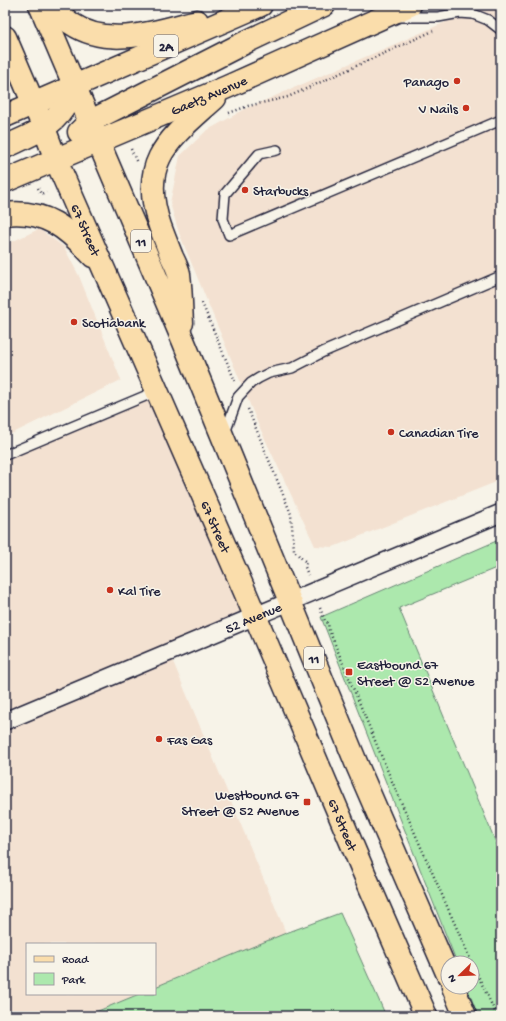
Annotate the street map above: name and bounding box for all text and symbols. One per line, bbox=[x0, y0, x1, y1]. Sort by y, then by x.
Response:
road number: 2A bbox=[154, 35, 178, 57]
street label: Gaetz Avenue bbox=[169, 73, 251, 121]
place label: Panago bbox=[403, 75, 449, 92]
marker: Panago bbox=[452, 76, 462, 86]
place label: V Nails bbox=[418, 102, 459, 119]
marker: V Nails bbox=[461, 103, 471, 113]
place label: Starbucks bbox=[253, 184, 309, 201]
marker: Starbucks bbox=[240, 185, 250, 195]
street label: 67 Street bbox=[65, 202, 103, 260]
road number: 11 bbox=[131, 230, 151, 252]
place label: Scotiabank bbox=[82, 316, 147, 333]
marker: Scotiabank bbox=[69, 317, 79, 327]
place label: Canadian Tire bbox=[399, 426, 479, 443]
marker: Canadian Tire bbox=[386, 427, 396, 437]
street label: 67 Street bbox=[195, 499, 233, 557]
place label: Kal Tire bbox=[118, 584, 161, 601]
marker: Kal Tire bbox=[105, 585, 115, 595]
street label: 52 Avenue bbox=[223, 600, 286, 639]
road number: 11 bbox=[304, 647, 324, 669]
place label: Eastbound 67 Street @ 52 Avenue bbox=[357, 658, 475, 691]
marker: Eastbound 67 Street @ 52 Avenue bbox=[344, 667, 354, 677]
place label: Fas Gas bbox=[166, 733, 213, 750]
marker: Fas Gas bbox=[154, 734, 164, 744]
place label: Westbound 67 Street @ 52 Avenue bbox=[182, 788, 300, 821]
marker: Westbound 67 Street @ 52 Avenue bbox=[302, 797, 312, 807]
street label: 67 Street bbox=[323, 797, 360, 855]
legend bbox=[26, 943, 156, 995]
text: Road bbox=[62, 954, 89, 968]
north arrow bbox=[440, 955, 480, 995]
text: N bbox=[446, 972, 460, 984]
text: Park bbox=[61, 974, 87, 988]

